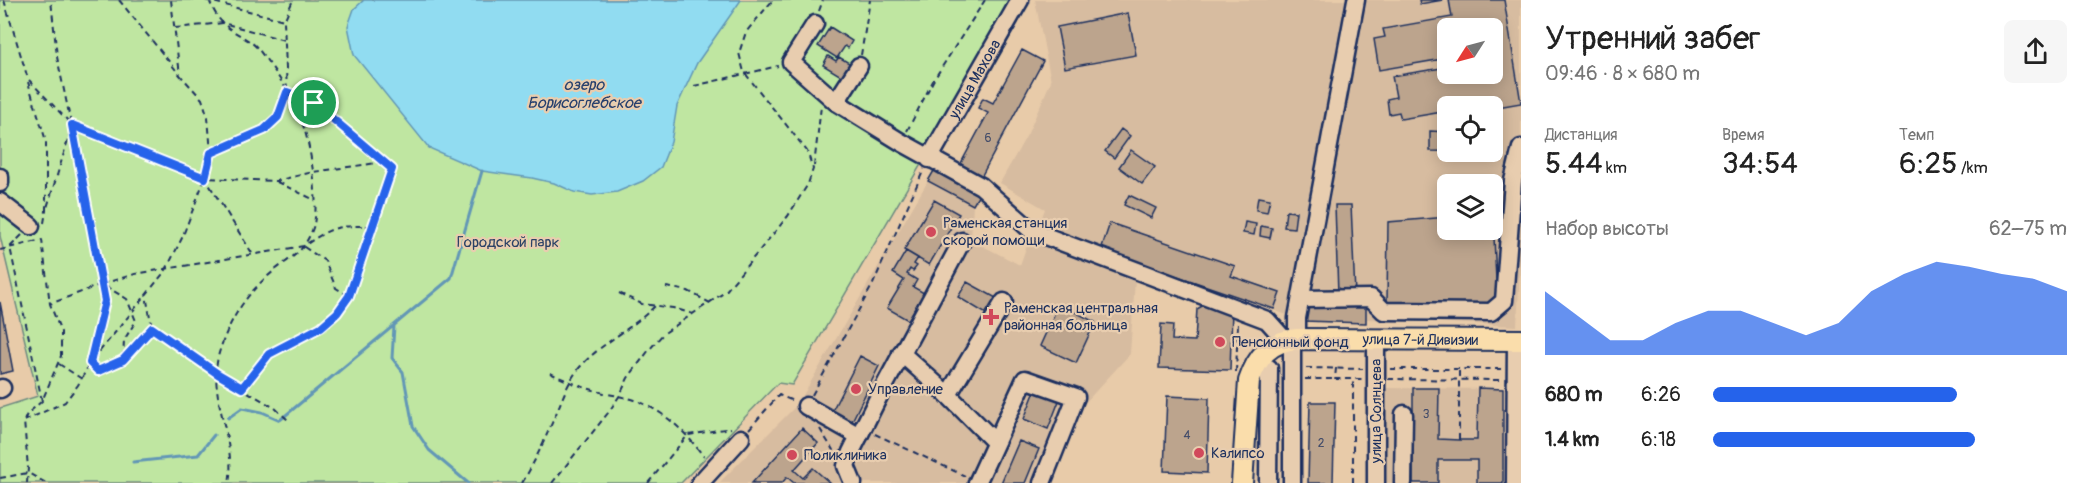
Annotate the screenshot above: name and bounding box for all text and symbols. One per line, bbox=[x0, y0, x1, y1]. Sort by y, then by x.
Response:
north arrow bbox=[1437, 18, 1503, 84]
map controls bbox=[1437, 18, 1503, 240]
text: Утренний забег bbox=[1545, 18, 1761, 59]
button: share bbox=[2004, 20, 2067, 83]
street label: улица Махова bbox=[944, 36, 1005, 123]
text: 09:46 · 8 × 680 m bbox=[1545, 61, 1700, 86]
water label: озеро Борисоглебское bbox=[527, 75, 643, 113]
pin bbox=[288, 77, 339, 128]
icon: arrive bbox=[297, 86, 330, 119]
button: locate bbox=[1437, 96, 1503, 162]
text: Дистанция bbox=[1545, 125, 1618, 145]
text: Время bbox=[1722, 125, 1765, 145]
text: Темп bbox=[1899, 125, 1934, 145]
house number: 6 bbox=[985, 131, 992, 146]
text: 5.44 bbox=[1545, 145, 1603, 182]
text: 34:54 bbox=[1722, 145, 1798, 182]
text: 6:25 bbox=[1899, 145, 1958, 182]
text: km bbox=[1603, 158, 1627, 178]
text: /km bbox=[1958, 158, 1988, 178]
button: layers bbox=[1437, 174, 1503, 240]
place label: Раменская станция скорой помощи bbox=[943, 214, 1067, 250]
text: Набор высоты bbox=[1545, 216, 1669, 241]
text: 62–75 m bbox=[1989, 216, 2067, 241]
marker: Раменская станция скорой помощи bbox=[924, 225, 938, 239]
park label: Городской парк bbox=[457, 233, 560, 252]
place label: Раменская центральная районная больница bbox=[1004, 299, 1158, 335]
marker: Раменская центральная районная больница bbox=[982, 308, 1000, 326]
street label: улица 7-й Дивизии bbox=[1361, 330, 1479, 349]
place label: Пенсионный фонд bbox=[1232, 333, 1348, 352]
marker: Пенсионный фонд bbox=[1213, 335, 1227, 349]
street label: улица Солнцева bbox=[1367, 359, 1386, 464]
place label: Управление bbox=[868, 380, 944, 399]
marker: Управление bbox=[849, 382, 863, 396]
text: 680 m bbox=[1545, 382, 1602, 407]
text: 6:26 bbox=[1641, 382, 1681, 407]
house number: 3 bbox=[1423, 407, 1430, 422]
text: 1.4 km bbox=[1545, 427, 1599, 452]
text: 6:18 bbox=[1641, 427, 1676, 452]
house number: 4 bbox=[1184, 428, 1191, 443]
house number: 2 bbox=[1318, 436, 1325, 451]
place label: Калипсо bbox=[1211, 444, 1264, 463]
place label: Поликлиника bbox=[804, 446, 887, 465]
marker: Калипсо bbox=[1192, 446, 1206, 460]
marker: Поликлиника bbox=[785, 448, 799, 462]

